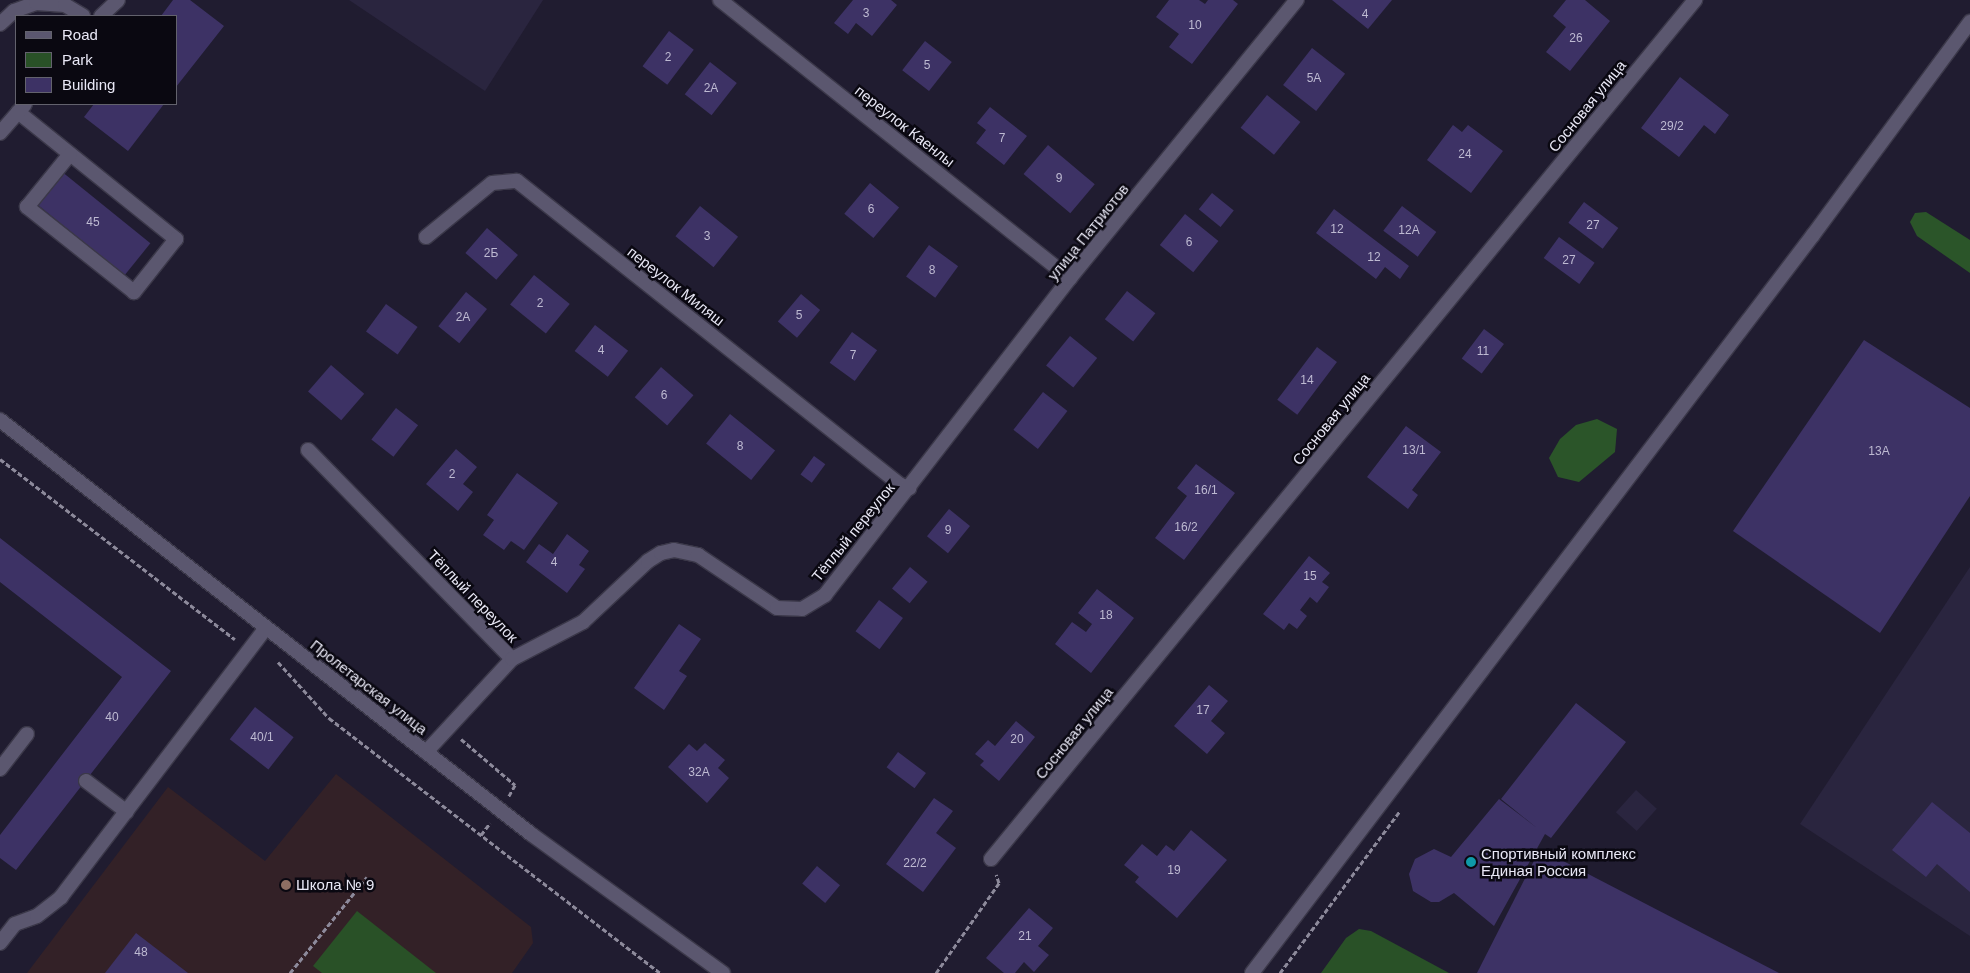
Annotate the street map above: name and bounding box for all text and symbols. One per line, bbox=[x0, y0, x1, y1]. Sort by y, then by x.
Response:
house number: 3 bbox=[863, 7, 869, 21]
house number: 4 bbox=[1362, 8, 1368, 22]
legend bbox=[15, 15, 178, 105]
house number: 10 bbox=[1188, 19, 1202, 33]
text: Road bbox=[62, 26, 98, 43]
house number: 26 bbox=[1569, 32, 1583, 46]
text: Park bbox=[62, 51, 93, 68]
house number: 2 bbox=[665, 51, 671, 65]
street label: Сосновая улица bbox=[1544, 56, 1630, 156]
house number: 5 bbox=[924, 59, 930, 73]
house number: 5А bbox=[1307, 72, 1321, 86]
text: Building bbox=[62, 76, 115, 93]
house number: 2А bbox=[704, 82, 718, 96]
street label: переулок Каенлы bbox=[852, 82, 958, 170]
house number: 29/2 bbox=[1660, 120, 1684, 134]
house number: 7 bbox=[999, 132, 1005, 146]
house number: 24 bbox=[1458, 148, 1472, 162]
house number: 9 bbox=[1056, 172, 1062, 186]
street label: улица Патриотов bbox=[1044, 180, 1132, 284]
house number: 6 bbox=[868, 203, 874, 217]
house number: 45 bbox=[86, 216, 100, 230]
house number: 27 bbox=[1586, 219, 1600, 233]
house number: 12 bbox=[1330, 223, 1344, 237]
house number: 12А bbox=[1398, 224, 1420, 238]
house number: 3 bbox=[704, 230, 710, 244]
house number: 6 bbox=[1186, 236, 1192, 250]
street label: переулок Миляш bbox=[624, 243, 728, 329]
house number: 2Б bbox=[484, 247, 498, 261]
house number: 12 bbox=[1367, 251, 1381, 265]
house number: 27 bbox=[1562, 254, 1576, 268]
house number: 8 bbox=[929, 264, 935, 278]
house number: 2 bbox=[537, 297, 543, 311]
house number: 5 bbox=[796, 309, 802, 323]
house number: 2А bbox=[456, 311, 470, 325]
house number: 4 bbox=[598, 344, 604, 358]
house number: 11 bbox=[1477, 345, 1489, 359]
house number: 7 bbox=[850, 349, 856, 363]
street label: Сосновая улица bbox=[1288, 369, 1374, 469]
house number: 14 bbox=[1300, 374, 1314, 388]
house number: 6 bbox=[661, 389, 667, 403]
house number: 8 bbox=[737, 440, 743, 454]
house number: 13/1 bbox=[1402, 444, 1426, 458]
house number: 13А bbox=[1868, 445, 1890, 459]
house number: 2 bbox=[449, 468, 455, 482]
street label: Тёплый переулок bbox=[808, 479, 898, 585]
house number: 16/1 bbox=[1194, 484, 1218, 498]
house number: 16/2 bbox=[1174, 521, 1198, 535]
house number: 9 bbox=[945, 524, 951, 538]
street label: Тёплый переулок bbox=[424, 546, 522, 646]
house number: 4 bbox=[551, 556, 557, 570]
house number: 15 bbox=[1303, 570, 1317, 584]
house number: 18 bbox=[1099, 609, 1113, 623]
street label: Пролетарская улица bbox=[307, 636, 431, 738]
street label: Сосновая улица bbox=[1031, 683, 1117, 783]
house number: 17 bbox=[1196, 704, 1210, 718]
house number: 40 bbox=[105, 711, 119, 725]
house number: 40/1 bbox=[250, 731, 274, 745]
house number: 20 bbox=[1010, 733, 1024, 747]
house number: 32А bbox=[688, 766, 710, 780]
place label: Спортивный комплекс Единая Россия bbox=[1481, 844, 1636, 879]
marker: Спортивный комплекс Единая Россия bbox=[1465, 856, 1477, 868]
house number: 22/2 bbox=[903, 857, 927, 871]
house number: 19 bbox=[1167, 864, 1181, 878]
place label: Школа № 9 bbox=[296, 876, 374, 894]
marker: Школа № 9 bbox=[280, 879, 292, 891]
house number: 21 bbox=[1018, 930, 1032, 944]
house number: 48 bbox=[134, 946, 148, 960]

